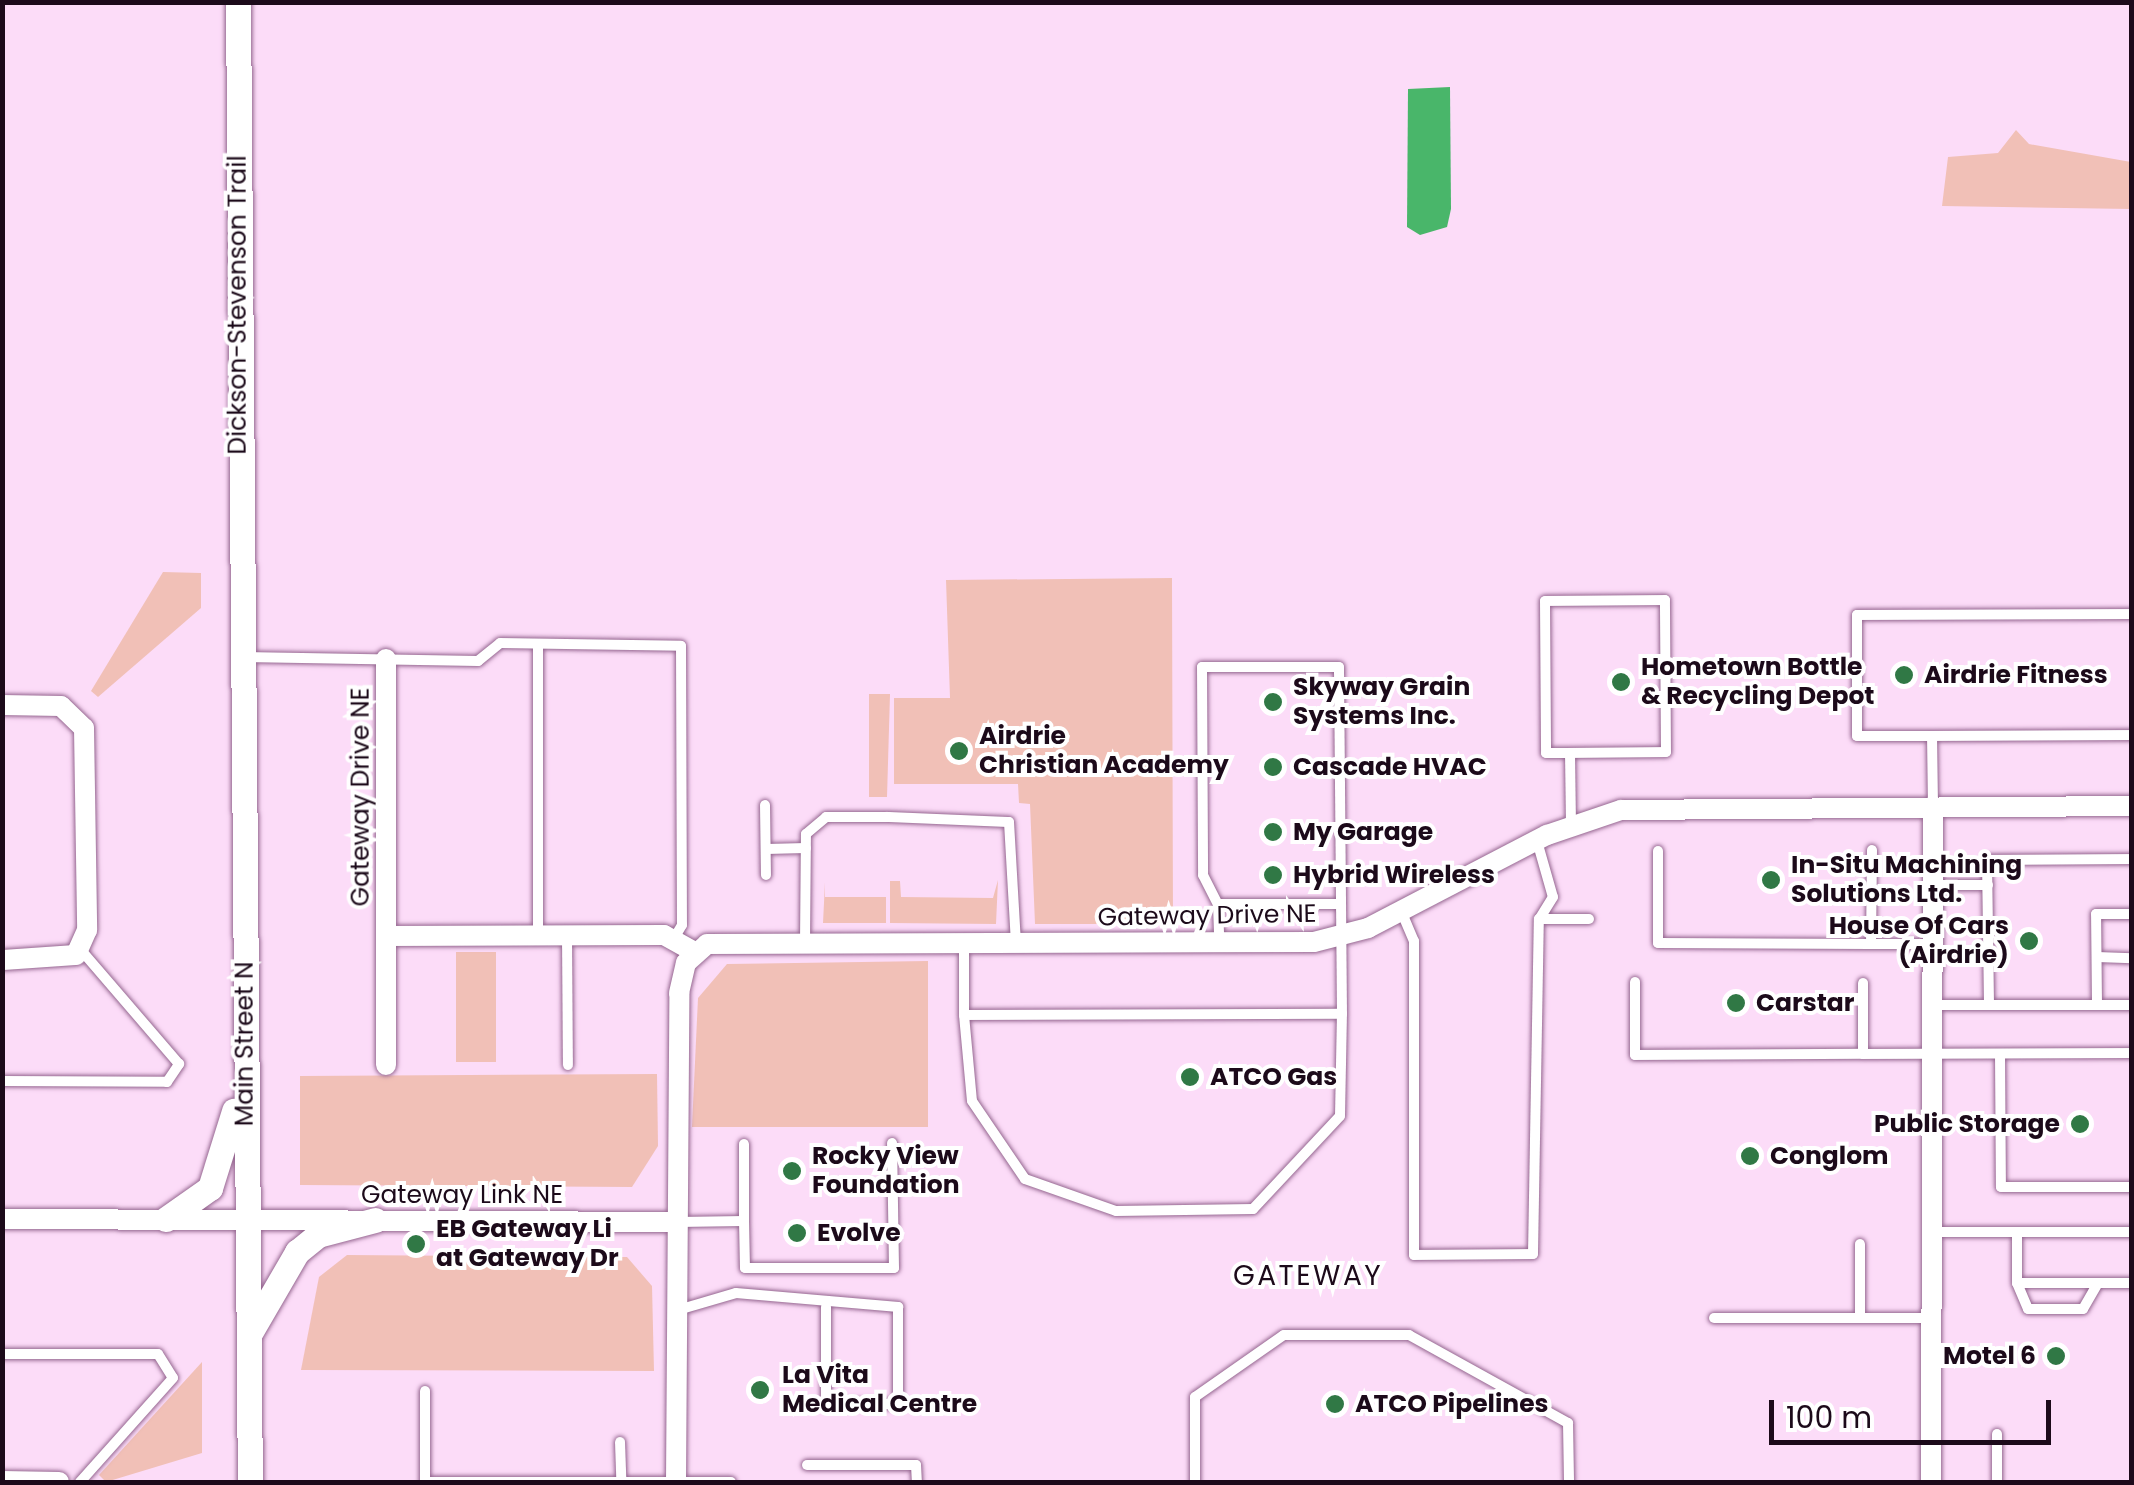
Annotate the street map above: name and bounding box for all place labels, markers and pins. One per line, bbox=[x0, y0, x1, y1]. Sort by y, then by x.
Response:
place label: Hometown Bottle & Recycling Depot bbox=[1641, 653, 1874, 712]
place label: Airdrie Fitness bbox=[1924, 660, 2108, 690]
marker: Airdrie Fitness bbox=[1893, 664, 1915, 686]
marker: Hometown Bottle & Recycling Depot bbox=[1610, 671, 1632, 693]
place label: Skyway Grain Systems Inc. bbox=[1293, 673, 1470, 732]
marker: Skyway Grain Systems Inc. bbox=[1262, 691, 1284, 713]
place label: Airdrie Christian Academy bbox=[979, 722, 1229, 781]
marker: Airdrie Christian Academy bbox=[948, 740, 970, 762]
place label: Cascade HVAC bbox=[1293, 752, 1487, 782]
marker: Cascade HVAC bbox=[1262, 756, 1284, 778]
place label: My Garage bbox=[1293, 817, 1433, 847]
marker: My Garage bbox=[1262, 821, 1284, 843]
place label: In-Situ Machining Solutions Ltd. bbox=[1791, 851, 2022, 910]
place label: Hybrid Wireless bbox=[1293, 860, 1495, 890]
marker: Hybrid Wireless bbox=[1262, 864, 1284, 886]
marker: In-Situ Machining Solutions Ltd. bbox=[1760, 869, 1782, 891]
place label: House Of Cars (Airdrie) bbox=[1829, 912, 2009, 971]
marker: House Of Cars (Airdrie) bbox=[2018, 930, 2040, 952]
place label: Carstar bbox=[1756, 988, 1854, 1018]
marker: Carstar bbox=[1725, 992, 1747, 1014]
place label: ATCO Gas bbox=[1210, 1062, 1337, 1092]
marker: ATCO Gas bbox=[1179, 1066, 1201, 1088]
place label: Public Storage bbox=[1874, 1109, 2060, 1139]
marker: Public Storage bbox=[2069, 1113, 2091, 1135]
place label: Conglom bbox=[1770, 1141, 1889, 1171]
place label: Rocky View Foundation bbox=[812, 1142, 960, 1201]
marker: Conglom bbox=[1739, 1145, 1761, 1167]
marker: Rocky View Foundation bbox=[781, 1160, 803, 1182]
place label: EB Gateway Li at Gateway Dr bbox=[436, 1215, 619, 1274]
place label: Evolve bbox=[817, 1218, 901, 1248]
marker: Evolve bbox=[786, 1222, 808, 1244]
marker: EB Gateway Li at Gateway Dr bbox=[405, 1233, 427, 1255]
place label: Motel 6 bbox=[1943, 1341, 2036, 1371]
marker: Motel 6 bbox=[2045, 1345, 2067, 1367]
place label: La Vita Medical Centre bbox=[782, 1361, 977, 1420]
marker: La Vita Medical Centre bbox=[747, 1377, 773, 1403]
place label: ATCO Pipelines bbox=[1355, 1389, 1548, 1419]
marker: ATCO Pipelines bbox=[1324, 1393, 1346, 1415]

